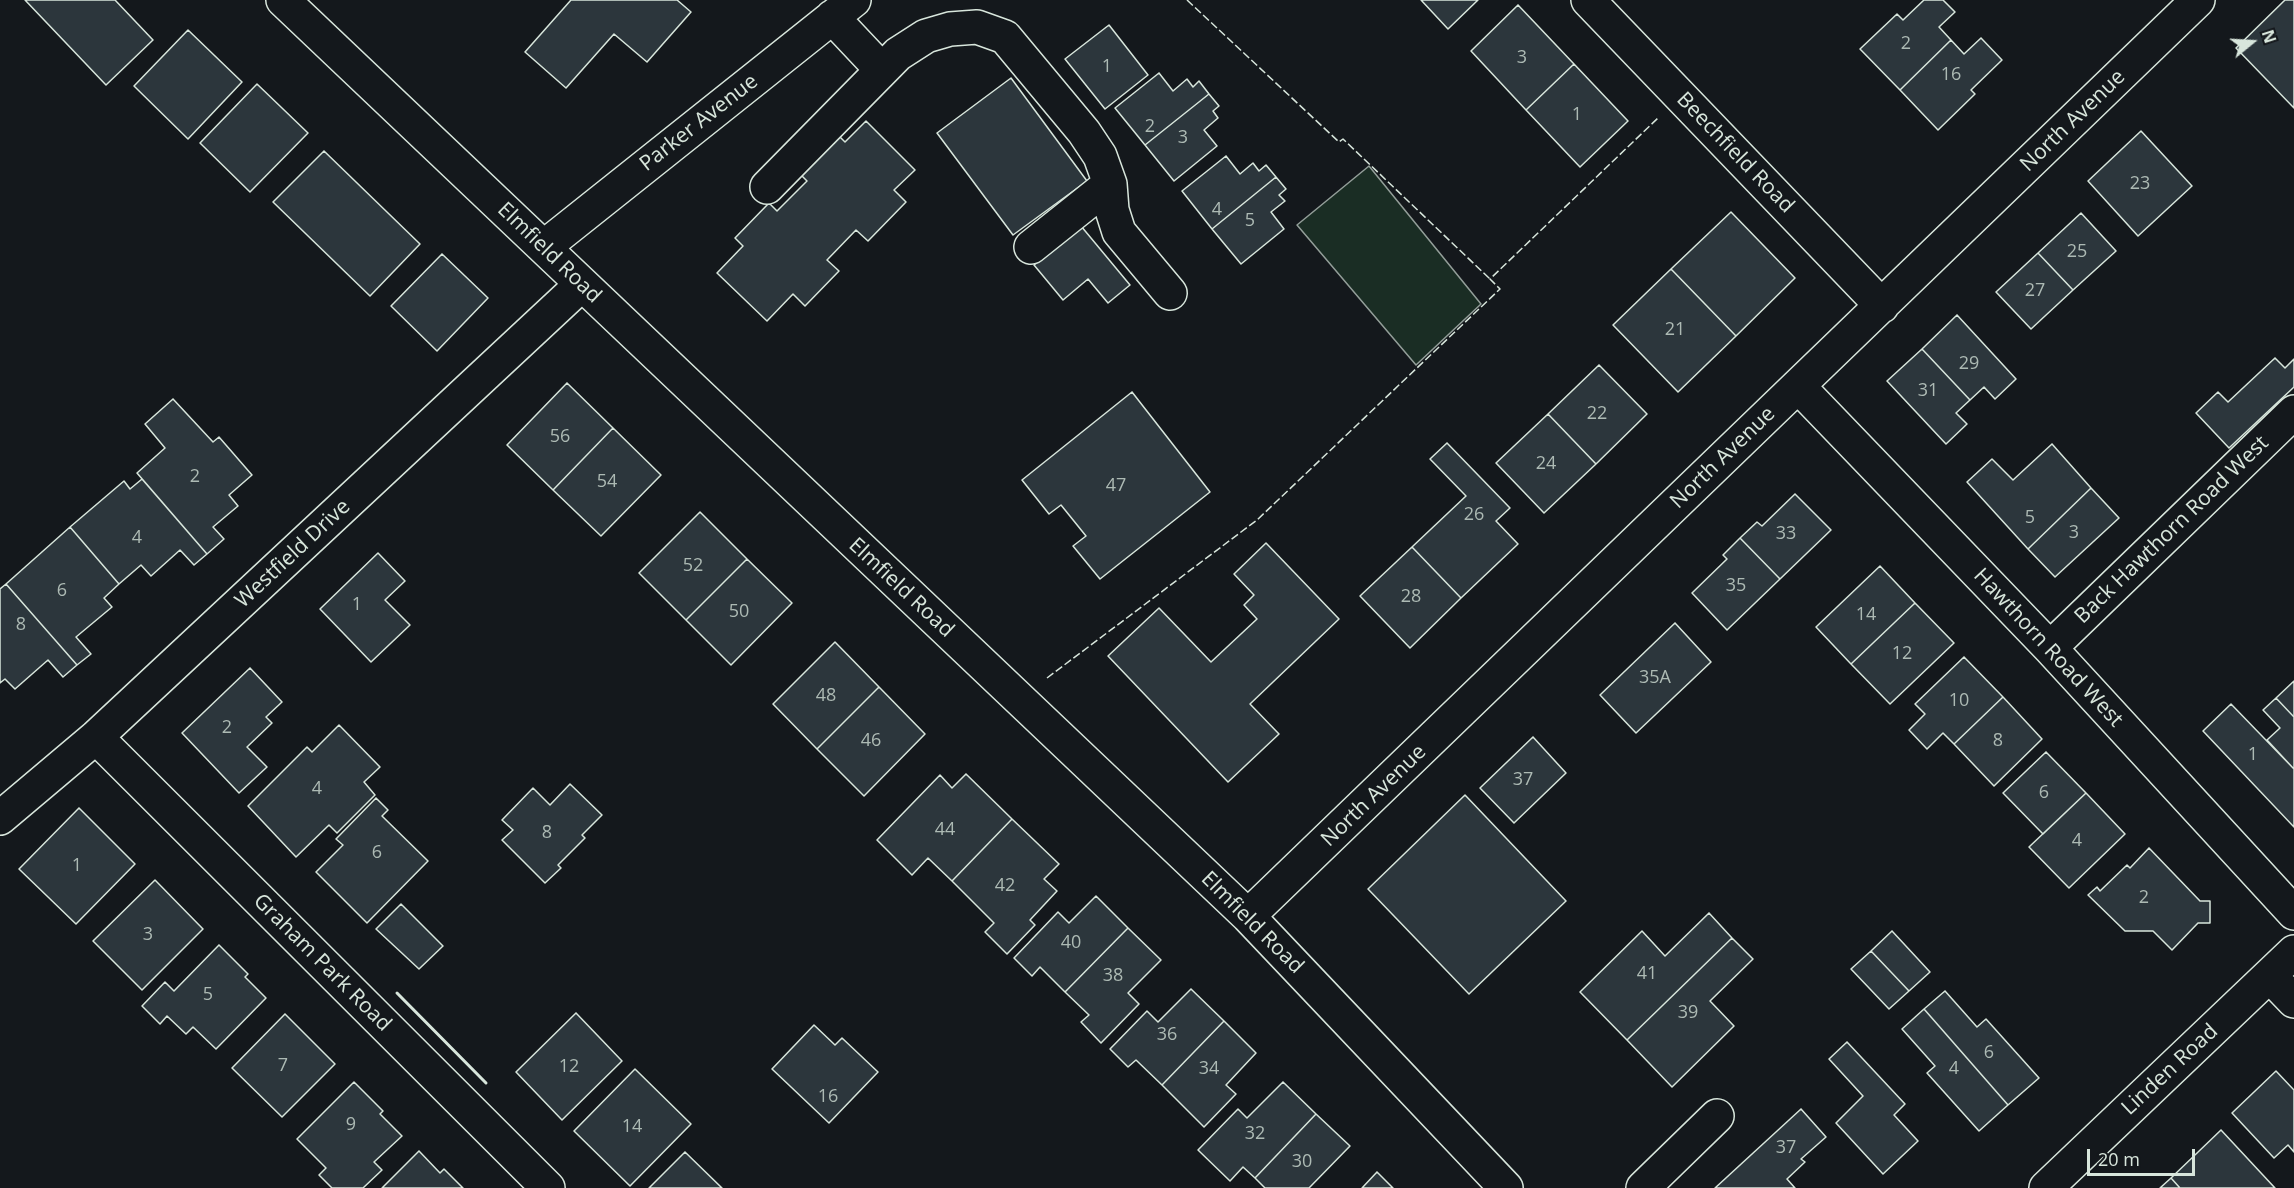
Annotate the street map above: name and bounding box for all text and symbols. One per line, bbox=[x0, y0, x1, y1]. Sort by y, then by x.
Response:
north arrow bbox=[2222, 12, 2282, 72]
text: N bbox=[2257, 27, 2282, 46]
house number: 2 bbox=[1901, 33, 1911, 55]
house number: 3 bbox=[1517, 47, 1527, 69]
house number: 1 bbox=[1102, 56, 1112, 78]
house number: 16 bbox=[1941, 64, 1961, 86]
street label: North Avenue bbox=[2015, 65, 2131, 177]
street label: Parker Avenue bbox=[635, 69, 763, 177]
street label: Beechfield Road bbox=[1671, 87, 1799, 219]
house number: 1 bbox=[1572, 104, 1582, 126]
house number: 2 bbox=[1145, 116, 1155, 138]
house number: 3 bbox=[1178, 127, 1188, 149]
house number: 23 bbox=[2130, 173, 2150, 195]
street label: Elmfield Road bbox=[492, 197, 606, 309]
house number: 4 bbox=[1212, 199, 1222, 221]
house number: 5 bbox=[1245, 210, 1255, 232]
house number: 25 bbox=[2067, 241, 2087, 263]
house number: 27 bbox=[2025, 280, 2045, 302]
house number: 21 bbox=[1665, 319, 1685, 341]
house number: 29 bbox=[1959, 353, 1979, 375]
house number: 31 bbox=[1918, 380, 1938, 402]
street label: North Avenue bbox=[1665, 402, 1781, 514]
house number: 22 bbox=[1587, 403, 1607, 425]
house number: 56 bbox=[550, 426, 570, 448]
street label: Back Hawthorn Road West bbox=[2070, 431, 2274, 629]
house number: 24 bbox=[1536, 453, 1556, 475]
house number: 2 bbox=[190, 466, 200, 488]
house number: 54 bbox=[597, 471, 617, 493]
house number: 47 bbox=[1106, 475, 1126, 497]
street label: Westfield Drive bbox=[230, 494, 356, 614]
house number: 26 bbox=[1464, 504, 1484, 526]
house number: 5 bbox=[2025, 507, 2035, 529]
house number: 3 bbox=[2069, 522, 2079, 544]
house number: 33 bbox=[1776, 523, 1796, 545]
house number: 4 bbox=[132, 527, 142, 549]
street label: Elmfield Road bbox=[843, 533, 959, 643]
house number: 52 bbox=[683, 555, 703, 577]
street label: Hawthorn Road West bbox=[1968, 563, 2128, 733]
house number: 35 bbox=[1726, 575, 1746, 597]
house number: 6 bbox=[57, 580, 67, 602]
house number: 28 bbox=[1401, 586, 1421, 608]
house number: 1 bbox=[352, 594, 362, 616]
house number: 50 bbox=[729, 601, 749, 623]
house number: 14 bbox=[1856, 604, 1876, 626]
house number: 8 bbox=[16, 614, 26, 636]
house number: 12 bbox=[1892, 643, 1912, 665]
house number: 35A bbox=[1639, 667, 1671, 689]
house number: 48 bbox=[816, 685, 836, 707]
house number: 10 bbox=[1949, 690, 1969, 712]
house number: 2 bbox=[222, 717, 232, 739]
house number: 46 bbox=[861, 730, 881, 752]
house number: 8 bbox=[1993, 730, 2003, 752]
street label: North Avenue bbox=[1316, 740, 1432, 852]
house number: 1 bbox=[2248, 744, 2258, 766]
house number: 37 bbox=[1513, 769, 1533, 791]
house number: 4 bbox=[312, 778, 322, 800]
house number: 6 bbox=[2039, 782, 2049, 804]
house number: 44 bbox=[935, 819, 955, 841]
house number: 8 bbox=[542, 822, 552, 844]
house number: 4 bbox=[2072, 830, 2082, 852]
house number: 6 bbox=[372, 842, 382, 864]
house number: 1 bbox=[72, 855, 82, 877]
street label: Elmfield Road bbox=[1196, 867, 1308, 979]
house number: 42 bbox=[995, 875, 1015, 897]
house number: 2 bbox=[2139, 887, 2149, 909]
street label: Graham Park Road bbox=[248, 889, 396, 1037]
house number: 3 bbox=[143, 924, 153, 946]
house number: 40 bbox=[1061, 932, 1081, 954]
house number: 41 bbox=[1637, 963, 1657, 985]
house number: 38 bbox=[1103, 965, 1123, 987]
house number: 5 bbox=[203, 984, 213, 1006]
house number: 39 bbox=[1678, 1002, 1698, 1024]
street label: Linden Road bbox=[2117, 1019, 2223, 1121]
house number: 36 bbox=[1157, 1024, 1177, 1046]
house number: 6 bbox=[1984, 1042, 1994, 1064]
house number: 7 bbox=[278, 1055, 288, 1077]
house number: 12 bbox=[559, 1056, 579, 1078]
house number: 34 bbox=[1199, 1058, 1219, 1080]
house number: 4 bbox=[1949, 1058, 1959, 1080]
house number: 16 bbox=[818, 1086, 838, 1108]
house number: 9 bbox=[346, 1114, 356, 1136]
house number: 14 bbox=[622, 1116, 642, 1138]
house number: 32 bbox=[1245, 1123, 1265, 1145]
house number: 37 bbox=[1776, 1137, 1796, 1159]
scale bar bbox=[2090, 1137, 2198, 1175]
text: 20 m bbox=[2098, 1147, 2140, 1171]
house number: 30 bbox=[1292, 1151, 1312, 1173]

